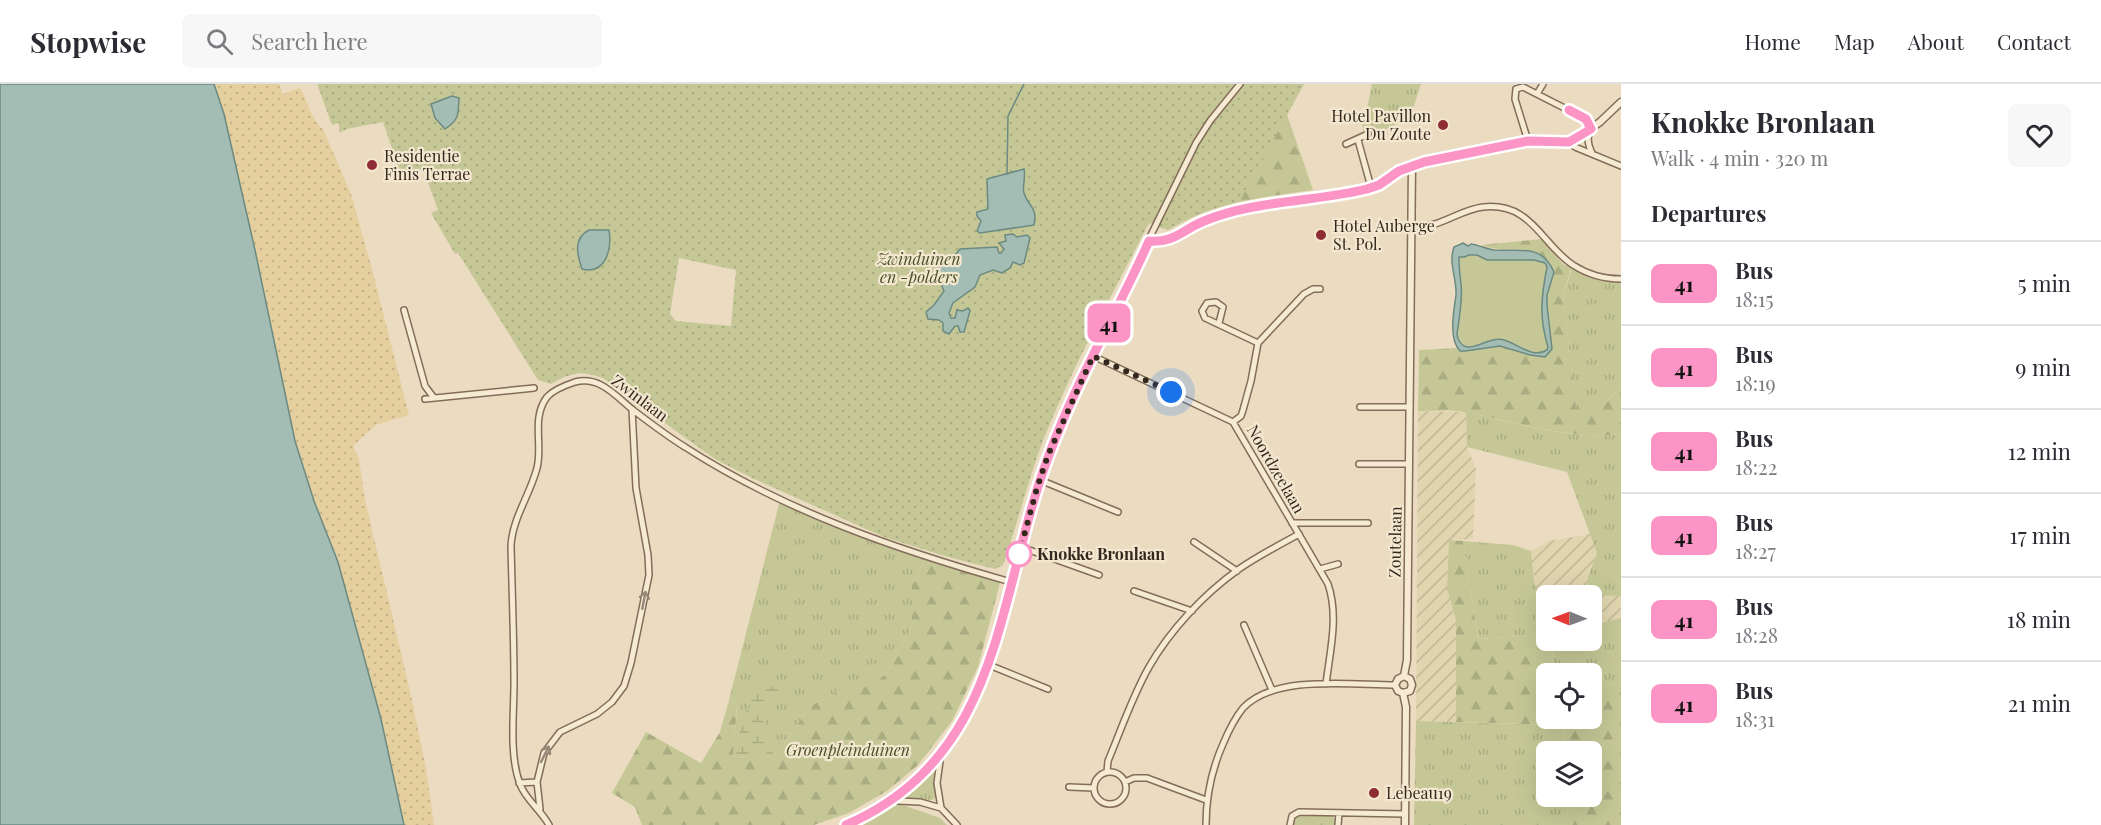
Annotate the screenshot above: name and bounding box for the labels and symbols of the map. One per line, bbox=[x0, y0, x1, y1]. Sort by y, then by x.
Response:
place label: Hotel Pavillon Du Zoute bbox=[1331, 105, 1431, 144]
marker: Hotel Pavillon Du Zoute bbox=[1436, 118, 1450, 132]
place label: Residentie Finis Terrae bbox=[384, 145, 470, 184]
marker: Residentie Finis Terrae bbox=[365, 158, 379, 172]
place label: Hotel Auberge St. Pol. bbox=[1333, 215, 1435, 254]
marker: Hotel Auberge St. Pol. bbox=[1314, 228, 1328, 242]
park label: Zwinduinen en -polders bbox=[877, 248, 960, 287]
line badge: 41 bbox=[1082, 304, 1136, 342]
street label: Zwinlaan bbox=[608, 369, 673, 426]
your location bbox=[1156, 377, 1186, 407]
street label: Noordzeelaan bbox=[1243, 421, 1310, 517]
street label: Zoutelaan bbox=[1383, 506, 1406, 578]
marker: Knokke Bronlaan bbox=[1006, 541, 1032, 567]
place label: Knokke Bronlaan bbox=[1037, 543, 1165, 564]
north arrow bbox=[1536, 585, 1602, 651]
one-way arrow bbox=[639, 591, 650, 611]
park label: Groenpleinduinen bbox=[786, 739, 910, 760]
one-way arrow bbox=[540, 745, 552, 763]
place label: Lebeau19 bbox=[1386, 782, 1452, 803]
marker: Lebeau19 bbox=[1367, 786, 1381, 800]

